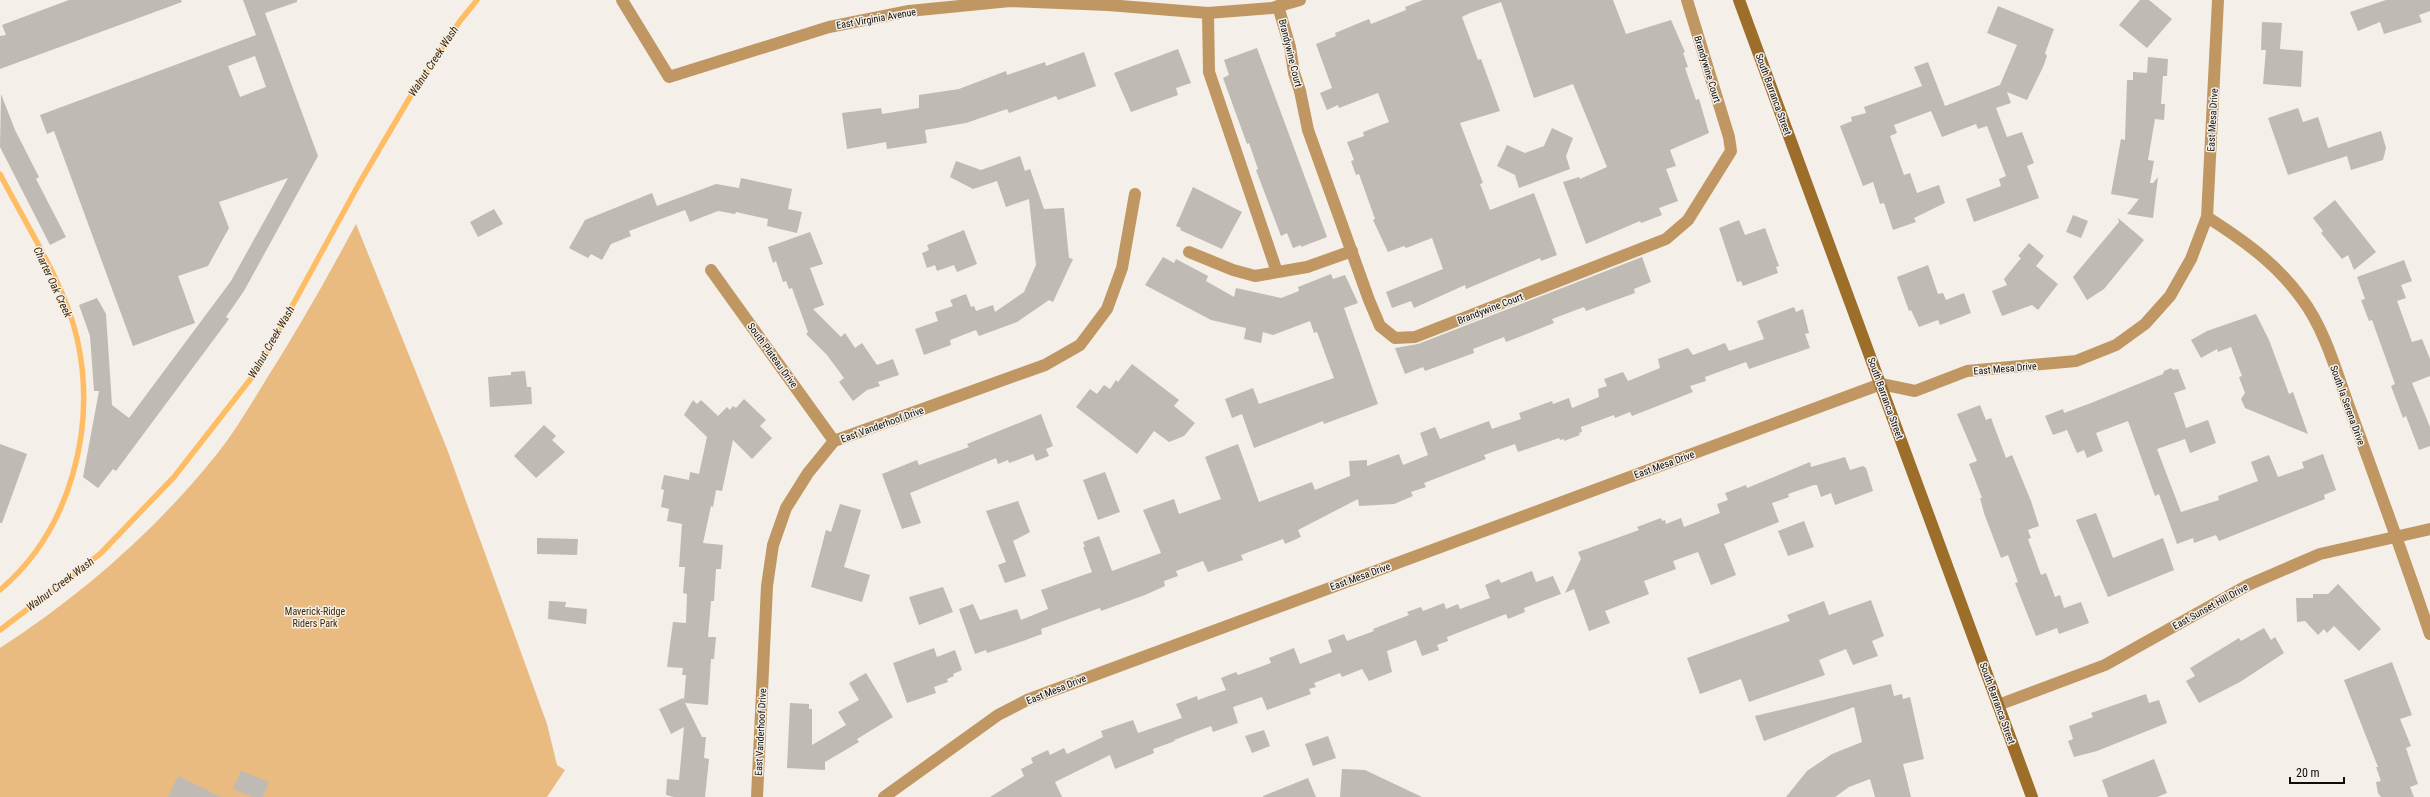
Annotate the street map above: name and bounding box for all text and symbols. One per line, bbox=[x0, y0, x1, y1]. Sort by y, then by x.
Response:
street label: East Virginia Avenue bbox=[835, 6, 917, 31]
street label: Brandywine Court bbox=[1277, 18, 1304, 88]
water label: Walnut Creek Wash bbox=[406, 24, 461, 99]
street label: Brandywine Court bbox=[1692, 34, 1723, 104]
street label: South Barranca Street bbox=[1754, 52, 1793, 137]
street label: East Mesa Drive bbox=[2205, 88, 2220, 152]
water label: Charter Oak Creek bbox=[30, 245, 75, 320]
street label: Brandywine Court bbox=[1456, 291, 1525, 326]
water label: Walnut Creek Wash bbox=[246, 304, 297, 381]
street label: South Plateau Drive bbox=[745, 321, 800, 390]
street label: South Barranca Street bbox=[1866, 356, 1905, 441]
street label: East Mesa Drive bbox=[1973, 360, 2037, 377]
street label: South la Serena Drive bbox=[2328, 364, 2367, 447]
street label: East Vanderhoof Drive bbox=[839, 404, 925, 445]
street label: East Mesa Drive bbox=[1632, 448, 1696, 480]
water label: Walnut Creek Wash bbox=[24, 555, 97, 614]
street label: East Mesa Drive bbox=[1328, 560, 1392, 592]
street label: East Sunset Hill Drive bbox=[2171, 581, 2250, 632]
park label: Maverick-Ridge Riders Park bbox=[285, 606, 345, 629]
street label: South Barranca Street bbox=[1978, 661, 2017, 746]
street label: East Mesa Drive bbox=[1025, 672, 1088, 706]
street label: East Vanderhoof Drive bbox=[753, 688, 768, 776]
scale bar bbox=[2290, 759, 2344, 785]
text: 20 m bbox=[2296, 766, 2320, 780]

